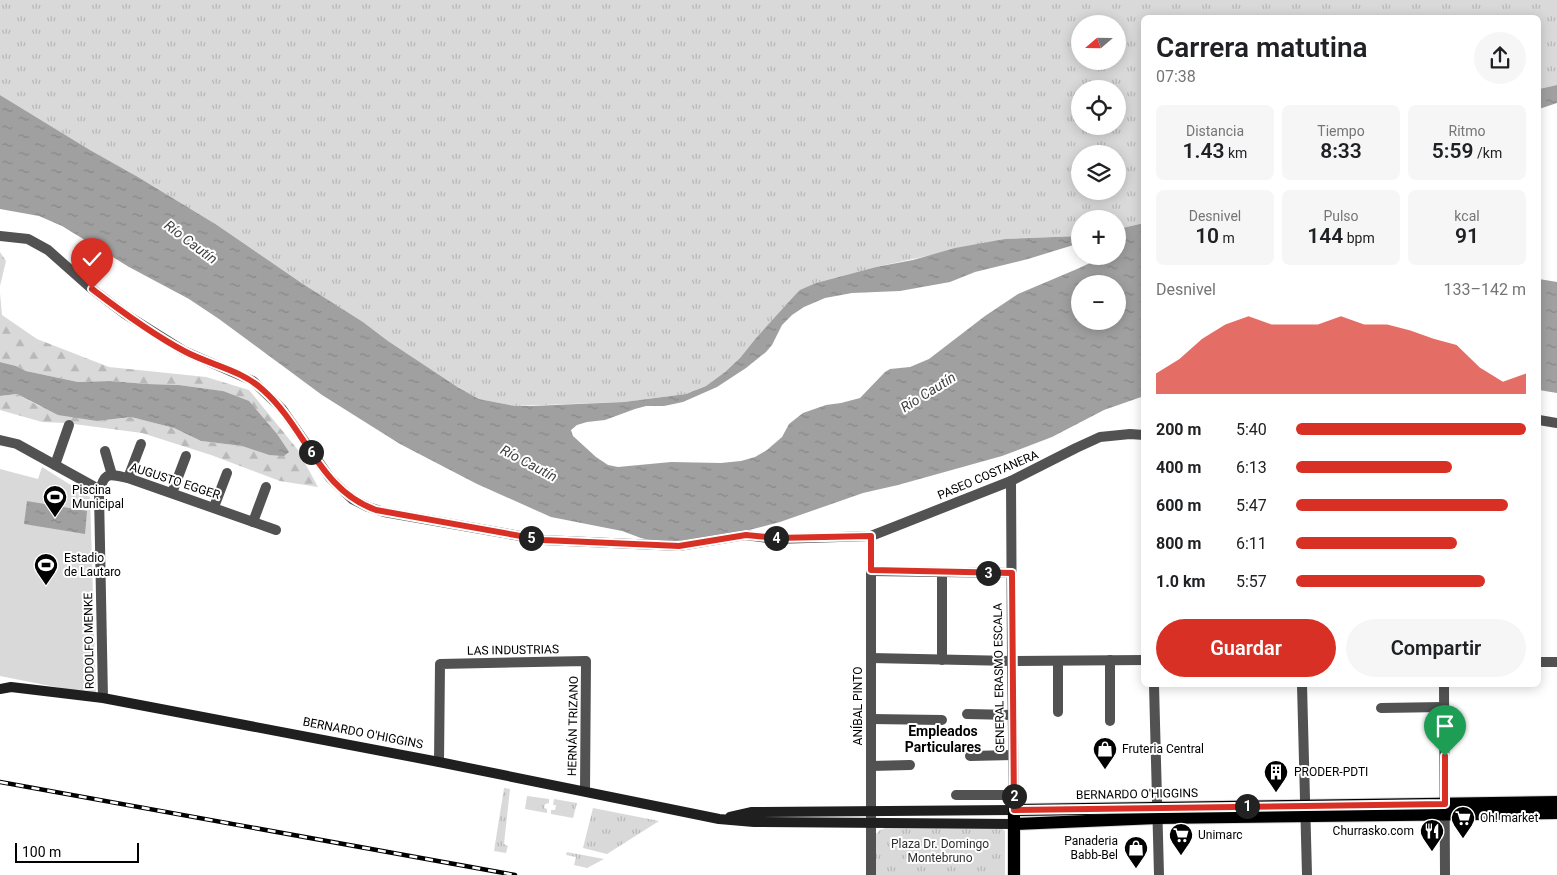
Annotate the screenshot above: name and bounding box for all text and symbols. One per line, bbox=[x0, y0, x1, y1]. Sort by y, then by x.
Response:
north arrow bbox=[1071, 15, 1126, 70]
map controls bbox=[1071, 15, 1126, 330]
text: Carrera matutina bbox=[1156, 31, 1368, 64]
button: share bbox=[1474, 32, 1526, 84]
text: 07:38 bbox=[1156, 67, 1196, 86]
button: locate bbox=[1071, 80, 1126, 135]
text: Distancia bbox=[1186, 123, 1244, 139]
text: Tiempo bbox=[1317, 123, 1365, 139]
text: Ritmo bbox=[1449, 123, 1485, 139]
text: 1.43 bbox=[1183, 139, 1225, 163]
text: 8:33 bbox=[1320, 139, 1362, 163]
text: 5:59 bbox=[1432, 139, 1474, 163]
button: layers bbox=[1071, 145, 1126, 200]
text: km bbox=[1225, 145, 1247, 161]
text: /km bbox=[1474, 145, 1502, 161]
text: Desnivel bbox=[1189, 208, 1241, 224]
text: Pulso bbox=[1323, 208, 1359, 224]
text: kcal bbox=[1454, 208, 1480, 224]
button: + bbox=[1071, 210, 1126, 265]
water label: Río Cautín bbox=[161, 217, 221, 267]
text: 10 bbox=[1195, 224, 1219, 248]
text: 144 bbox=[1307, 224, 1343, 248]
text: 91 bbox=[1455, 224, 1479, 248]
text: m bbox=[1219, 230, 1235, 246]
text: bpm bbox=[1343, 230, 1375, 246]
pin bbox=[71, 238, 113, 289]
icon: check bbox=[78, 245, 106, 273]
button: − bbox=[1071, 275, 1126, 330]
text: Desnivel bbox=[1156, 280, 1216, 299]
text: 133–142 m bbox=[1444, 280, 1526, 299]
water label: Río Cautín bbox=[897, 369, 959, 415]
text: 200 m bbox=[1156, 420, 1201, 439]
text: 5:40 bbox=[1236, 420, 1267, 439]
pin: 6 bbox=[298, 440, 324, 464]
water label: Río Cautín bbox=[498, 441, 560, 485]
text: 6 bbox=[307, 444, 316, 460]
street label: PASEO COSTANERA bbox=[936, 447, 1041, 503]
text: 400 m bbox=[1156, 458, 1201, 477]
text: 6:13 bbox=[1236, 458, 1267, 477]
street label: AUGUSTO EGGER bbox=[128, 460, 223, 502]
place label: Piscina Municipal bbox=[72, 483, 124, 511]
sports icon: Piscina Municipal bbox=[42, 484, 68, 518]
text: 600 m bbox=[1156, 496, 1201, 515]
text: 5:47 bbox=[1236, 496, 1267, 515]
pin: 5 bbox=[518, 526, 544, 550]
pin: 4 bbox=[764, 526, 788, 550]
text: 5 bbox=[527, 530, 536, 546]
text: 4 bbox=[772, 530, 781, 546]
text: 800 m bbox=[1156, 534, 1201, 553]
text: 6:11 bbox=[1236, 534, 1267, 553]
place label: Estadio de Lautaro bbox=[64, 551, 121, 579]
sports icon: Estadio de Lautaro bbox=[33, 552, 59, 586]
pin: 3 bbox=[976, 560, 1000, 586]
text: 3 bbox=[984, 565, 993, 581]
text: 1.0 km bbox=[1156, 572, 1205, 591]
text: 5:57 bbox=[1236, 572, 1267, 591]
street label: RODOLFO MENKE bbox=[81, 593, 97, 689]
street label: GENERAL ERASMO ESCALA bbox=[991, 603, 1007, 753]
button: Guardar bbox=[1156, 619, 1336, 677]
button: Compartir bbox=[1346, 619, 1526, 677]
street label: LAS INDUSTRIAS bbox=[467, 642, 559, 658]
street label: ANÍBAL PINTO bbox=[850, 667, 865, 745]
street label: HERNÁN TRIZANO bbox=[564, 676, 581, 776]
pin bbox=[1424, 705, 1466, 756]
icon: arrive bbox=[1431, 712, 1459, 740]
street label: BERNARDO O'HIGGINS bbox=[302, 714, 424, 752]
district label: Empleados Particulares bbox=[905, 723, 981, 755]
shop icon: Fruteria Central bbox=[1092, 736, 1118, 770]
place label: Fruteria Central bbox=[1122, 742, 1204, 756]
building icon: PRODER-PDTI bbox=[1263, 759, 1289, 793]
place label: PRODER-PDTI bbox=[1294, 765, 1368, 779]
pin: 2 bbox=[1002, 784, 1026, 808]
street label: BERNARDO O'HIGGINS bbox=[1076, 786, 1198, 802]
text: 2 bbox=[1010, 788, 1019, 804]
pin: 1 bbox=[1234, 794, 1260, 818]
text: 1 bbox=[1243, 798, 1252, 814]
supermarket icon: Oh! market bbox=[1450, 805, 1476, 839]
place label: Oh! market bbox=[1480, 811, 1538, 825]
restaurant icon: Churrasko.com bbox=[1419, 818, 1445, 852]
supermarket icon: Unimarc bbox=[1168, 822, 1194, 856]
place label: Churrasko.com bbox=[1333, 824, 1414, 838]
place label: Unimarc bbox=[1198, 828, 1243, 842]
place label: Panaderia Babb-Bel bbox=[1064, 834, 1118, 862]
shop icon: Panaderia Babb-Bel bbox=[1123, 835, 1149, 869]
park label: Plaza Dr. Domingo Montebruno bbox=[891, 837, 989, 865]
scale bar bbox=[15, 840, 139, 863]
text: 100 m bbox=[22, 844, 61, 860]

